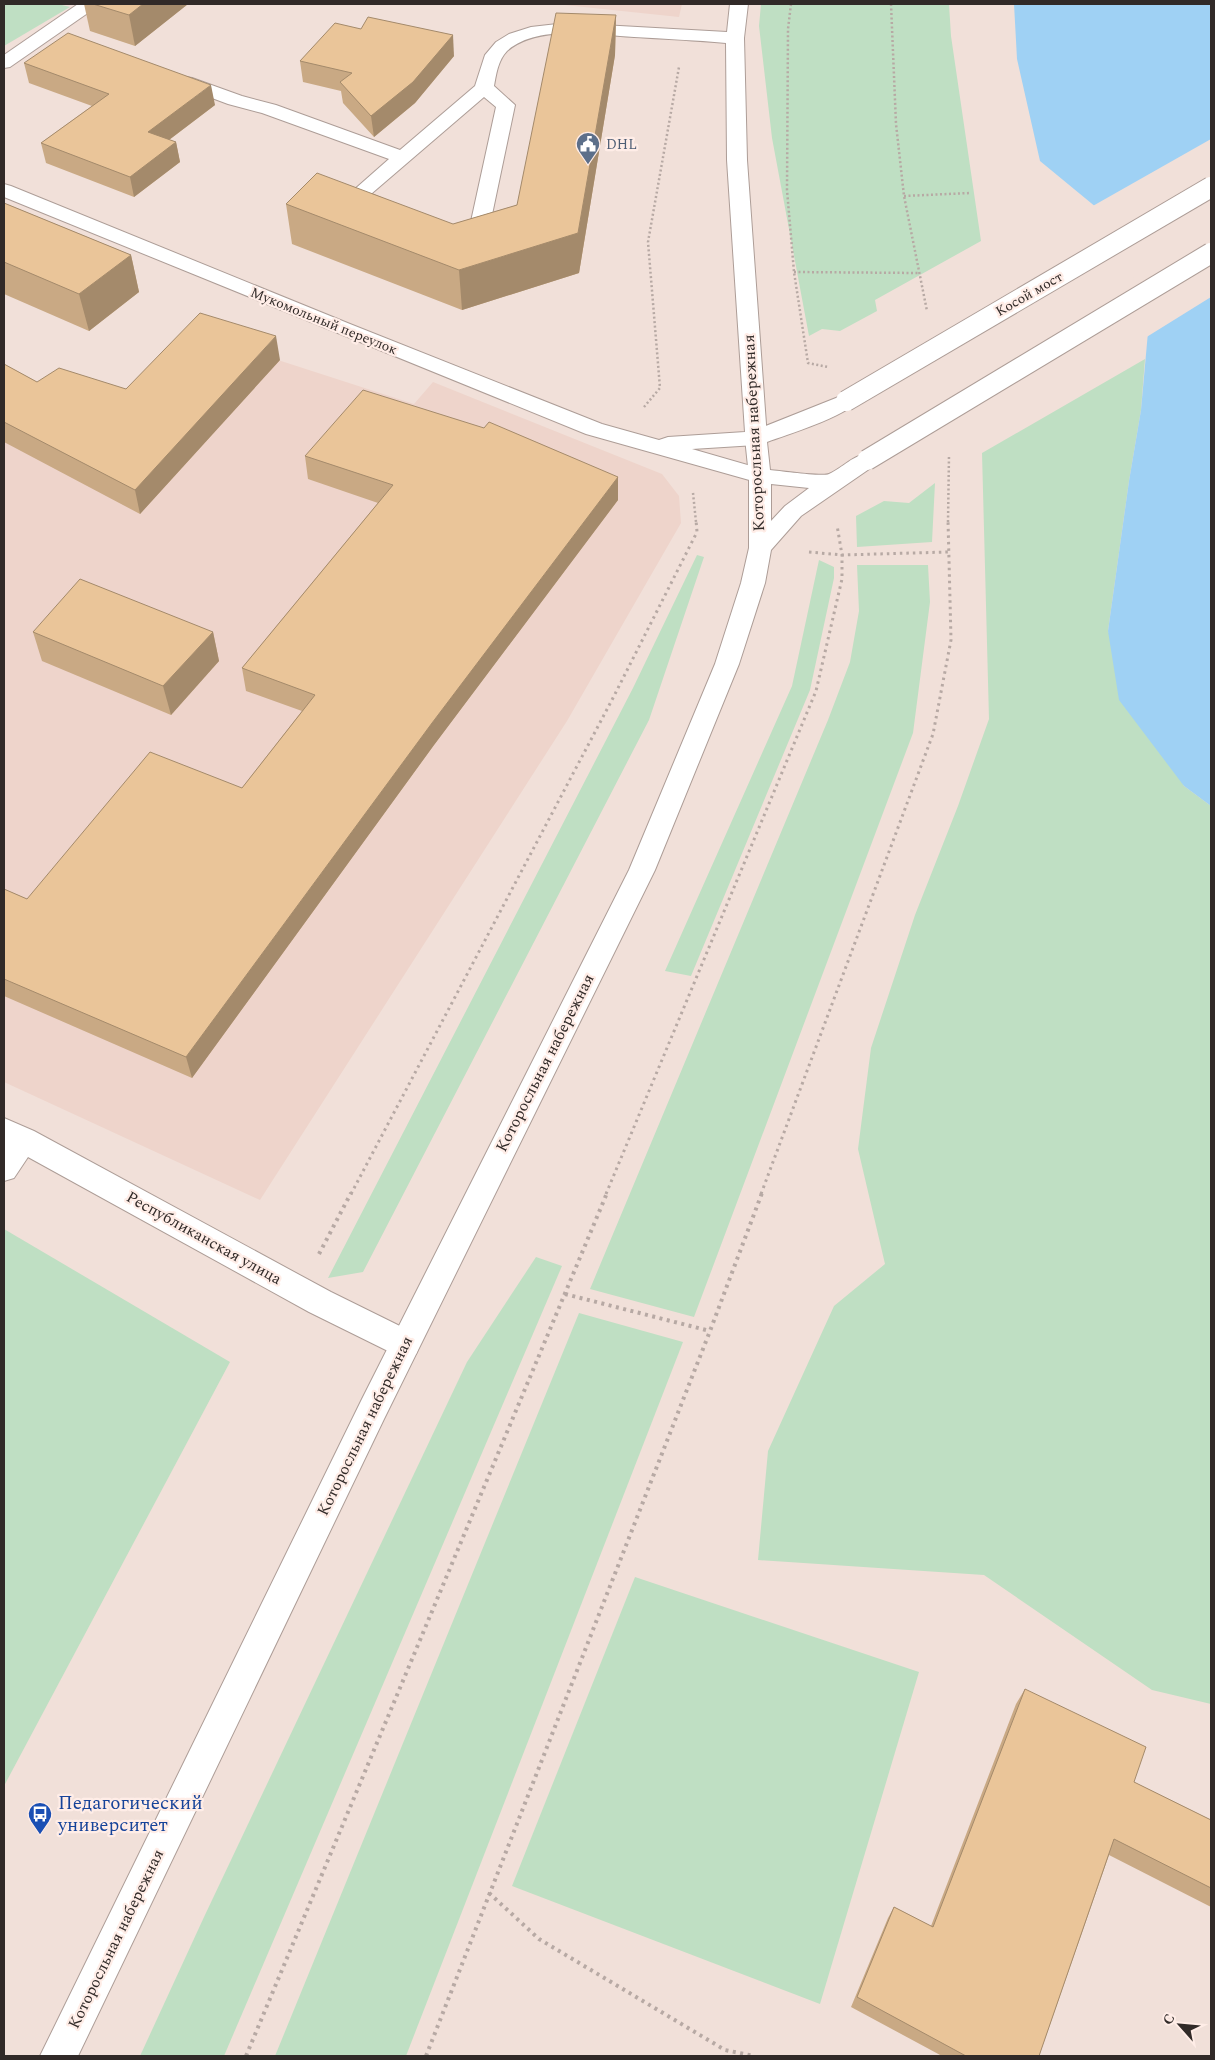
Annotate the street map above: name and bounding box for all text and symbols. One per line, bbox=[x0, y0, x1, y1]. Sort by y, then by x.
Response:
public building icon: DHL bbox=[575, 131, 601, 165]
place label: DHL bbox=[606, 134, 637, 155]
street label: Косой мост bbox=[991, 266, 1067, 322]
street label: Мукомольный переулок bbox=[247, 282, 401, 360]
street label: Которосльная набережная bbox=[737, 334, 771, 532]
street label: Которосльная набережная bbox=[490, 970, 600, 1156]
street label: Республиканская улица bbox=[122, 1185, 286, 1291]
street label: Которосльная набережная bbox=[311, 1332, 419, 1520]
place label: Педагогический университет bbox=[57, 1789, 203, 1840]
bus stop icon: Педагогический университет bbox=[27, 1801, 53, 1835]
street label: Которосльная набережная bbox=[62, 1845, 170, 2033]
north arrow bbox=[1155, 2000, 1205, 2050]
text: С bbox=[1157, 2010, 1180, 2029]

